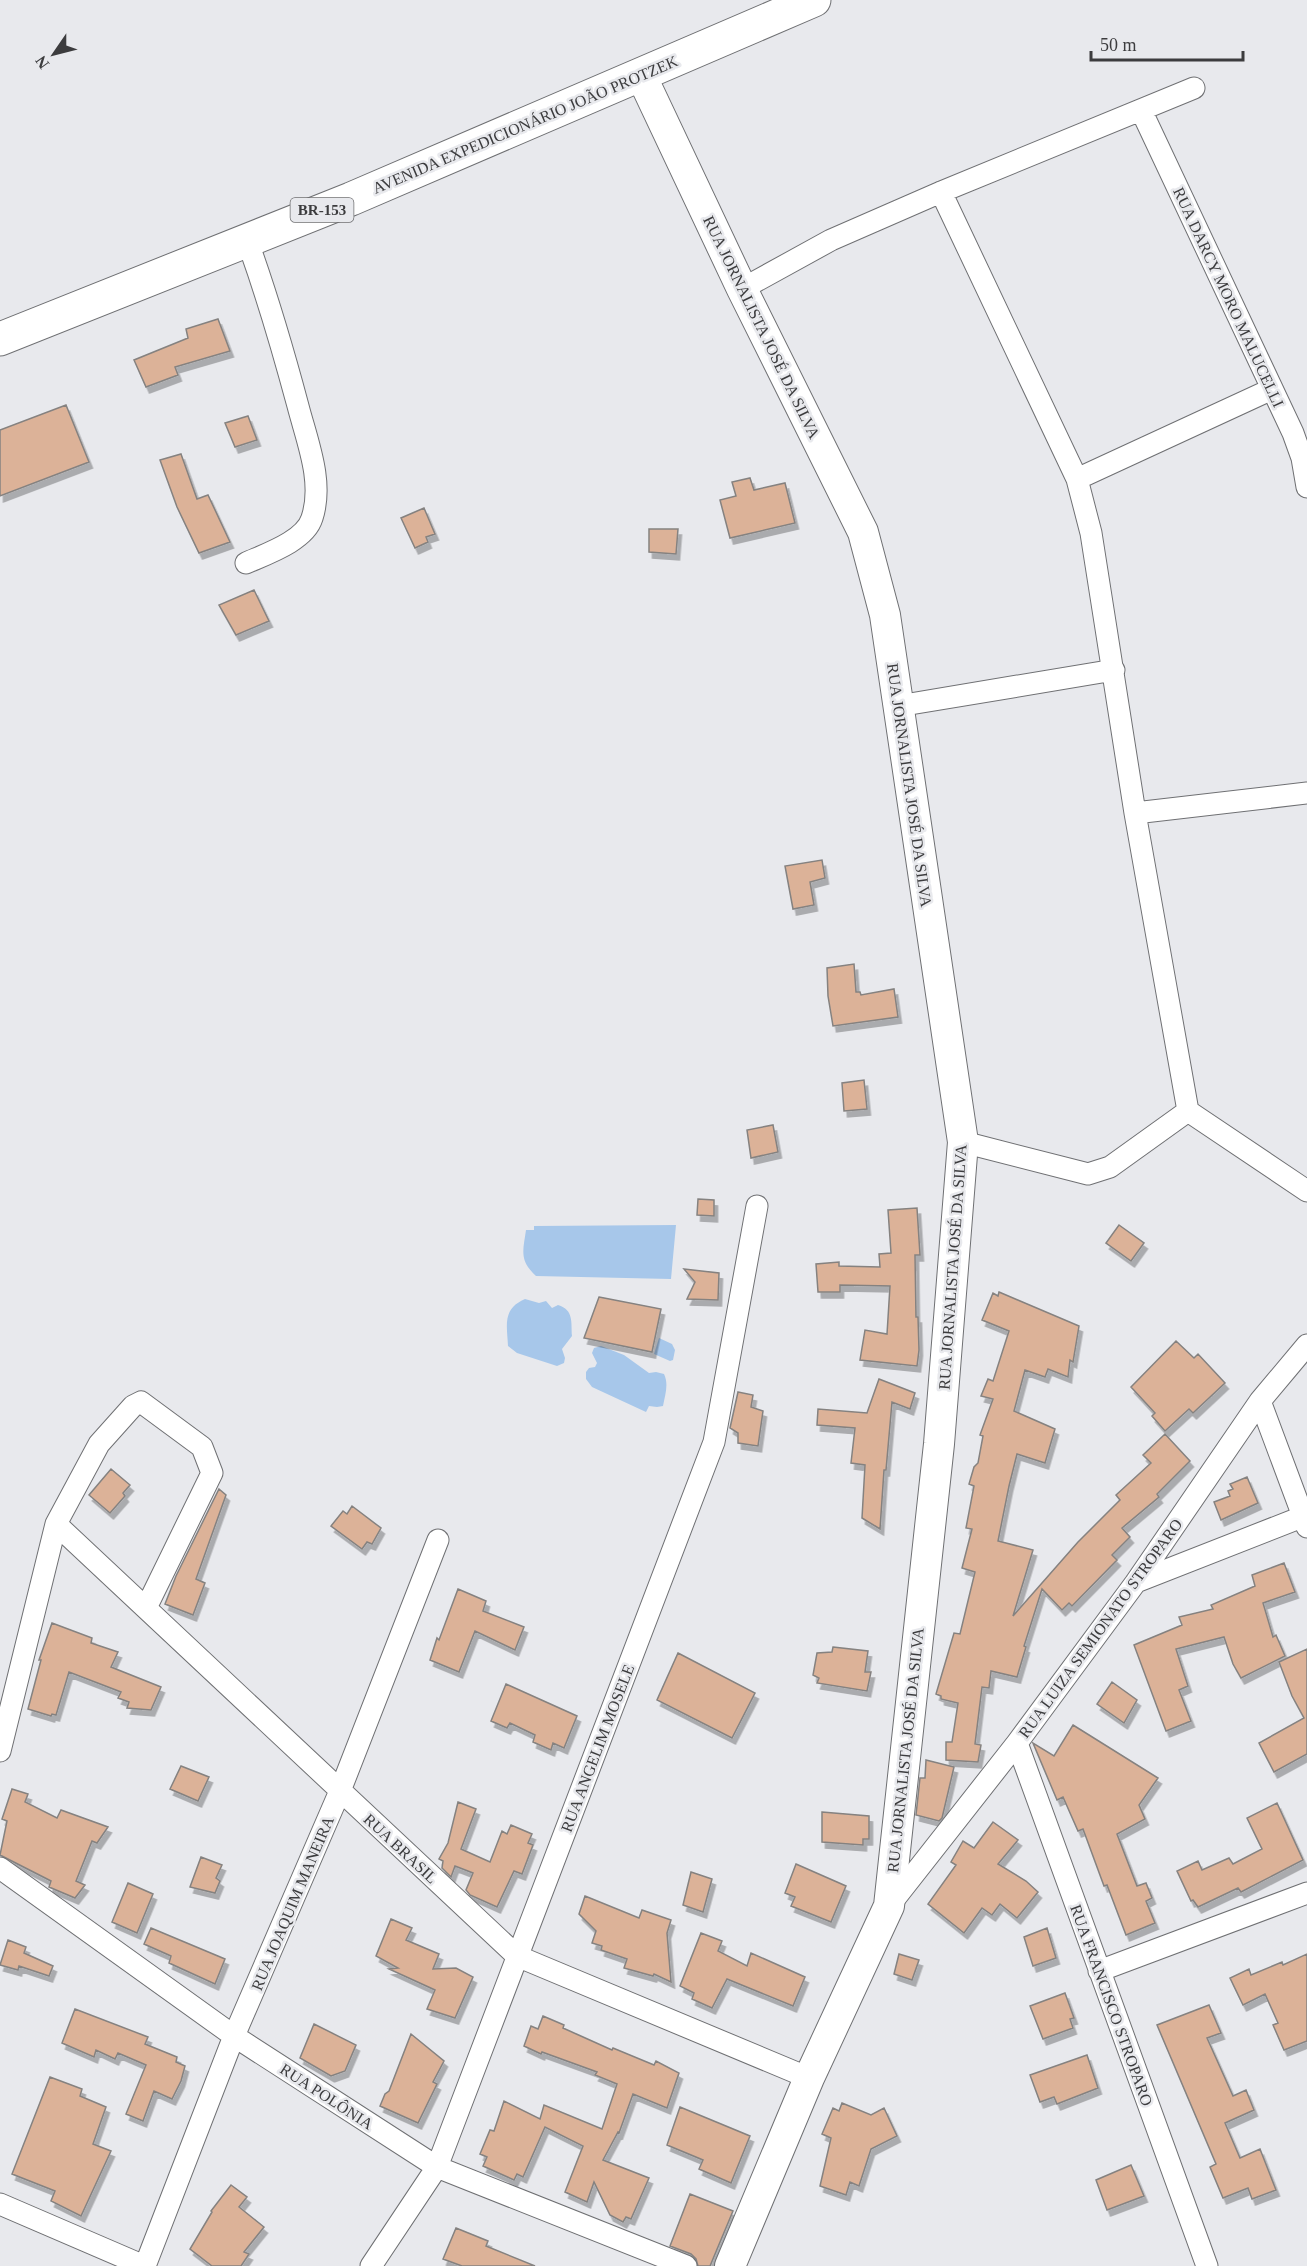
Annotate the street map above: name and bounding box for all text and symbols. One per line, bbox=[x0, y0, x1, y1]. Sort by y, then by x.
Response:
north arrow bbox=[24, 24, 84, 84]
scale bar bbox=[1091, 24, 1242, 62]
text: 50 m bbox=[1100, 35, 1137, 55]
street label: AVENIDA EXPEDICIONÁRIO JOÃO PROTZEK bbox=[370, 51, 681, 197]
text: N bbox=[32, 52, 52, 72]
street label: RUA DARCY MORO MALUCELLI bbox=[1170, 185, 1287, 410]
road number: BR-153 bbox=[290, 198, 354, 222]
street label: RUA JORNALISTA JOSÉ DA SILVA bbox=[700, 213, 824, 442]
street label: RUA JORNALISTA JOSÉ DA SILVA bbox=[884, 662, 936, 908]
street label: RUA JORNALISTA JOSÉ DA SILVA bbox=[934, 1143, 970, 1390]
street label: RUA LUIZA SEMIONATO STROPARO bbox=[1015, 1516, 1186, 1741]
street label: RUA JORNALISTA JOSÉ DA SILVA bbox=[883, 1626, 927, 1873]
street label: RUA ANGELIM MOSELE bbox=[558, 1662, 637, 1834]
street label: RUA BRASIL bbox=[361, 1810, 441, 1887]
street label: RUA JOAQUIM MANEIRA bbox=[248, 1813, 337, 1993]
street label: RUA FRANCISCO STROPARO bbox=[1067, 1902, 1156, 2108]
street label: RUA POLÔNIA bbox=[277, 2059, 377, 2133]

